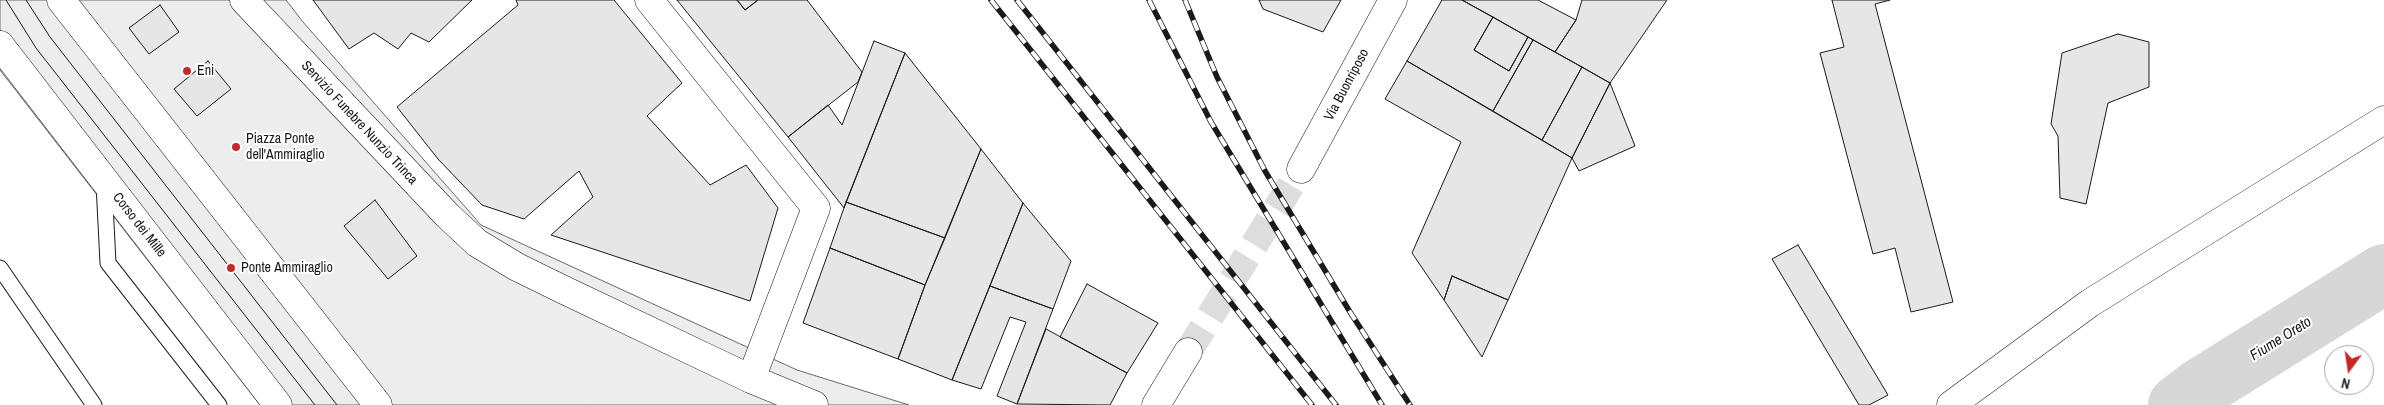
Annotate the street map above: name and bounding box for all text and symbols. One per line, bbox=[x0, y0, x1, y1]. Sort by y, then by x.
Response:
street label: Via Buonriposo bbox=[1321, 46, 1373, 124]
street label: Servizio Funebre Nunzio Trinca bbox=[297, 58, 421, 188]
place label: Eni bbox=[197, 63, 214, 79]
marker: Eni bbox=[181, 65, 193, 77]
place label: Piazza Ponte dell'Ammiraglio bbox=[246, 131, 325, 164]
marker: Piazza Ponte dell'Ammiraglio bbox=[230, 141, 242, 153]
street label: Corso dei Mille bbox=[109, 189, 169, 261]
place label: Ponte Ammiraglio bbox=[241, 260, 333, 276]
marker: Ponte Ammiraglio bbox=[225, 262, 237, 274]
water label: Fiume Oreto bbox=[2247, 313, 2315, 365]
north arrow bbox=[2324, 345, 2374, 395]
text: N bbox=[2339, 374, 2352, 393]

